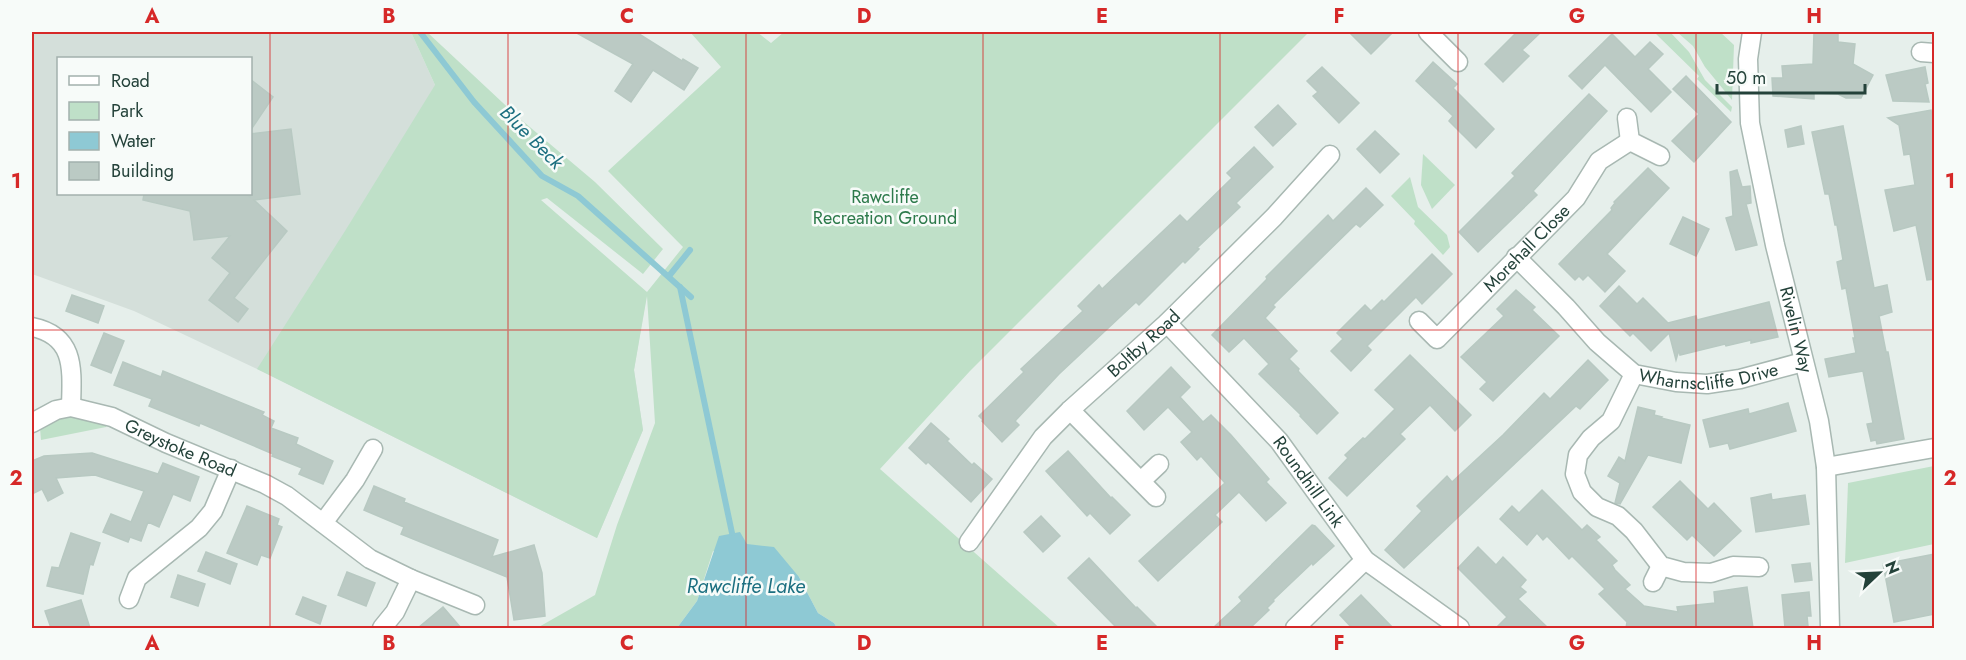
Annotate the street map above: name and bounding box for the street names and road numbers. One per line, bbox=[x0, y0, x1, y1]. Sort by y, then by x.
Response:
street label: Morehall Close bbox=[1477, 198, 1576, 298]
street label: Rivelin Way bbox=[1773, 284, 1819, 375]
street label: Boltby Road bbox=[1102, 304, 1186, 384]
street label: Wharnscliffe Drive bbox=[1636, 356, 1781, 397]
street label: Greystoke Road bbox=[120, 412, 240, 484]
street label: Roundhill Link bbox=[1267, 431, 1350, 533]

